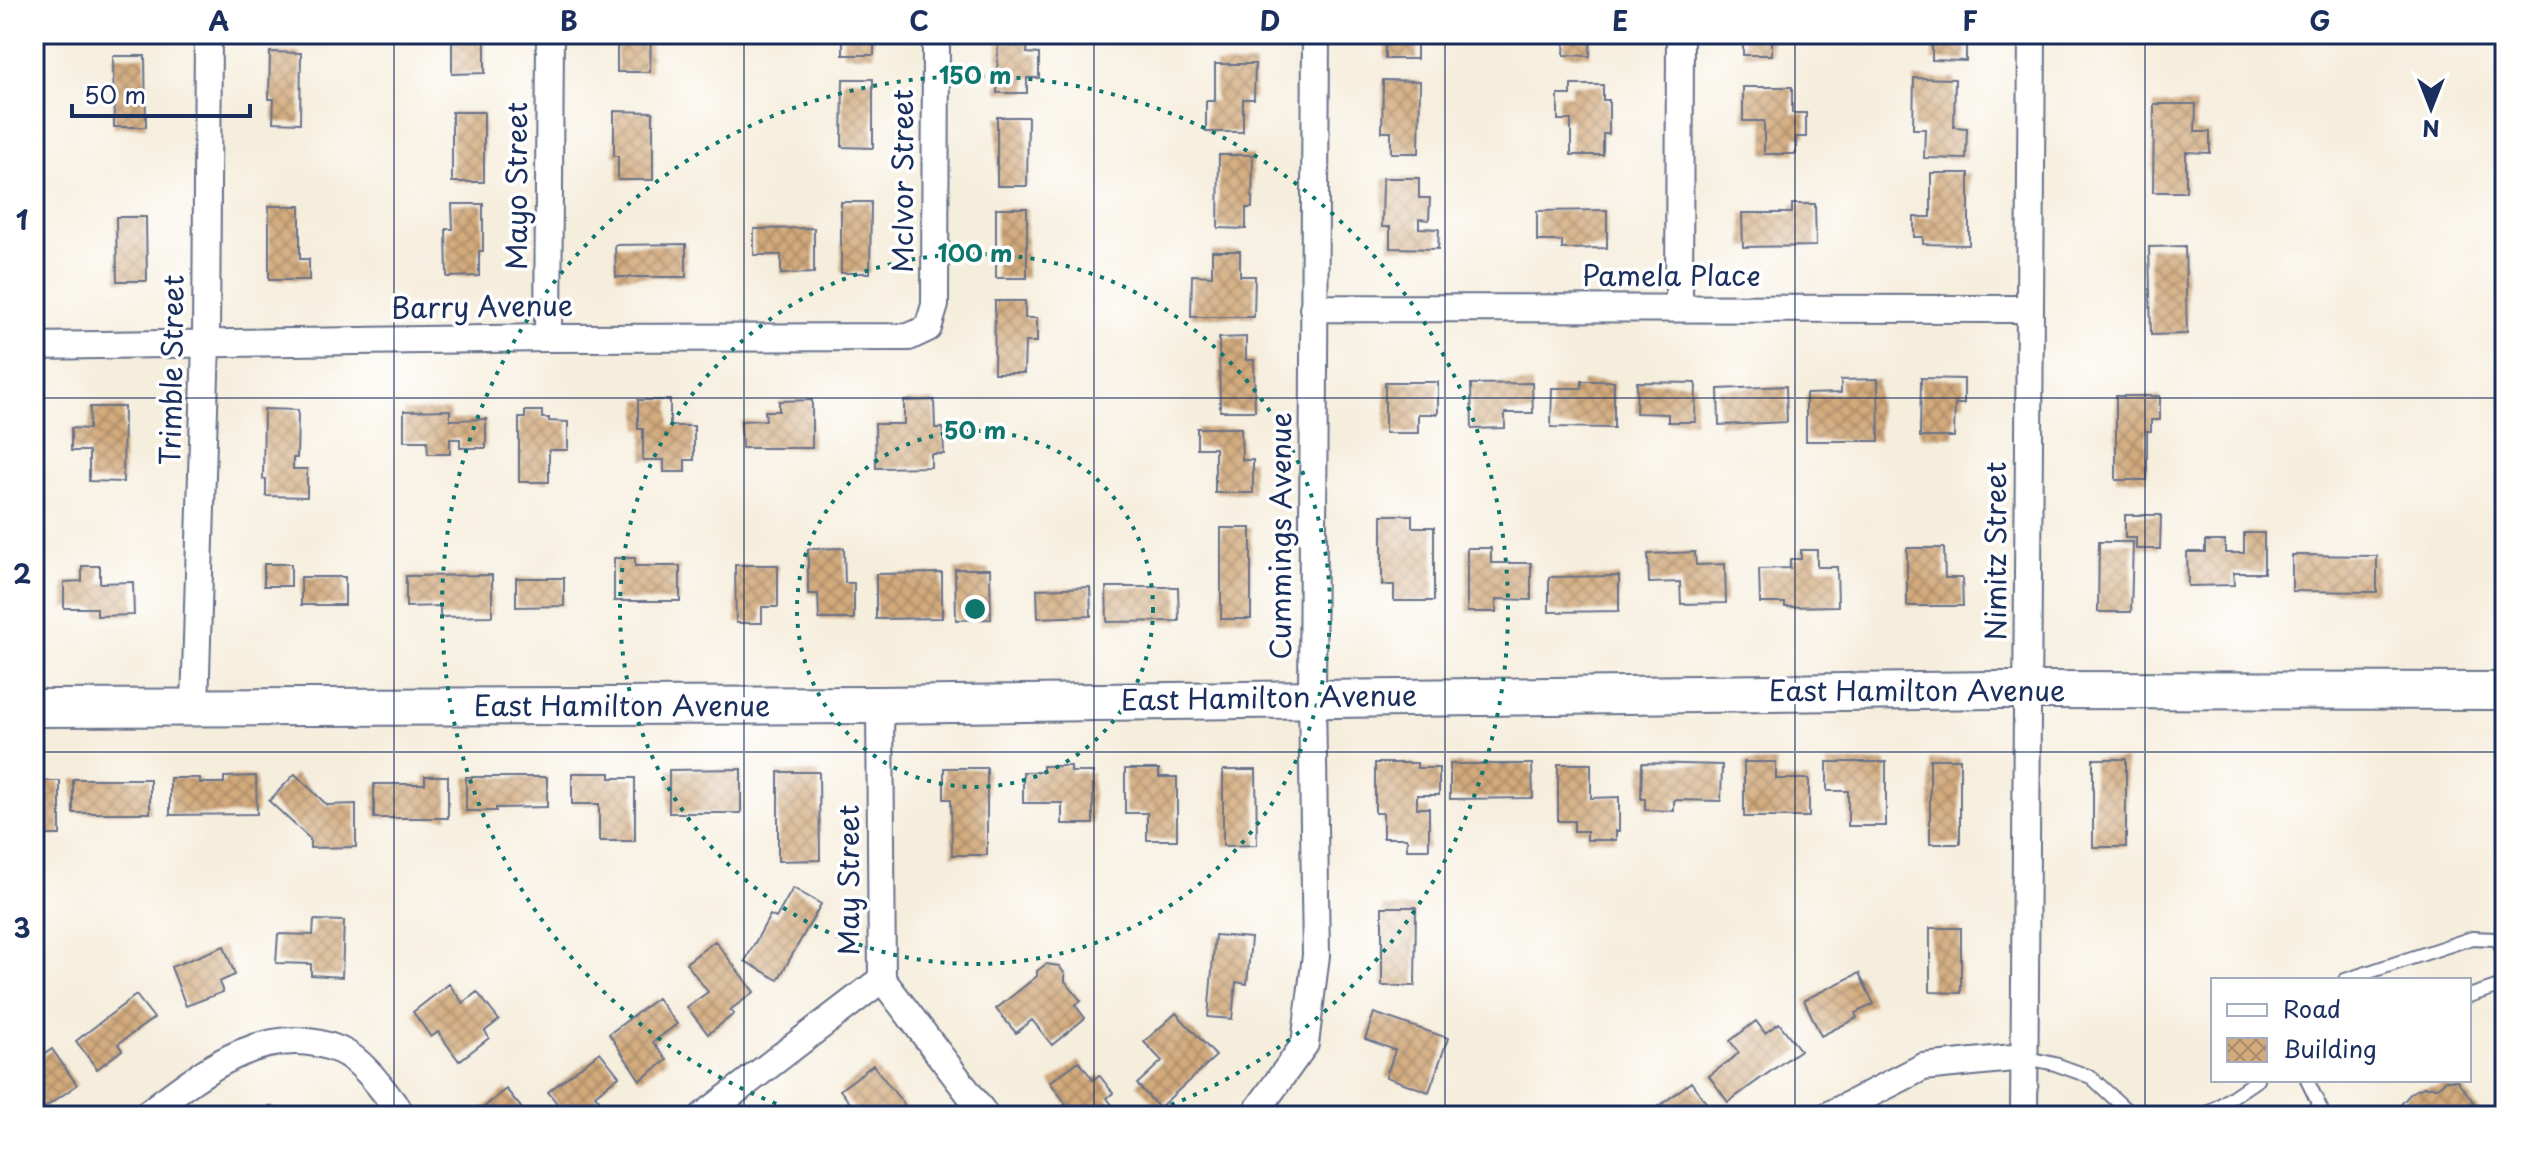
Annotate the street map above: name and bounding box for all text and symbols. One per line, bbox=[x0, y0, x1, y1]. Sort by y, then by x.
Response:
text: A bbox=[209, 1, 229, 40]
text: B bbox=[560, 1, 578, 40]
text: C bbox=[909, 1, 929, 40]
text: D bbox=[1260, 1, 1280, 40]
text: E bbox=[1612, 1, 1628, 40]
text: F bbox=[1962, 1, 1978, 40]
text: G bbox=[2309, 1, 2331, 40]
text: 150 m bbox=[939, 56, 1011, 92]
scale bar bbox=[72, 68, 250, 118]
north arrow bbox=[2391, 68, 2471, 148]
text: 50 m bbox=[84, 76, 146, 112]
street label: McIvor Street bbox=[880, 89, 923, 273]
street label: Mayo Street bbox=[494, 102, 537, 270]
text: N bbox=[2422, 113, 2440, 146]
text: 1 bbox=[16, 200, 28, 239]
text: 100 m bbox=[938, 234, 1012, 270]
street label: Pamela Place bbox=[1582, 253, 1760, 296]
street label: Trimble Street bbox=[147, 274, 194, 466]
street label: Barry Avenue bbox=[390, 282, 573, 329]
text: 50 m bbox=[944, 411, 1006, 447]
street label: Cummings Avenue bbox=[1258, 412, 1301, 660]
street label: Nimitz Street bbox=[1973, 461, 2016, 641]
text: 2 bbox=[13, 554, 31, 593]
centre of rings bbox=[961, 595, 989, 623]
street label: East Hamilton Avenue bbox=[1769, 668, 2065, 711]
street label: East Hamilton Avenue bbox=[1120, 672, 1418, 721]
street label: East Hamilton Avenue bbox=[474, 683, 770, 726]
street label: May Street bbox=[826, 805, 869, 955]
text: 3 bbox=[13, 908, 31, 947]
legend bbox=[2211, 978, 2471, 1082]
text: Road bbox=[2283, 990, 2341, 1026]
text: Building bbox=[2283, 1030, 2377, 1066]

